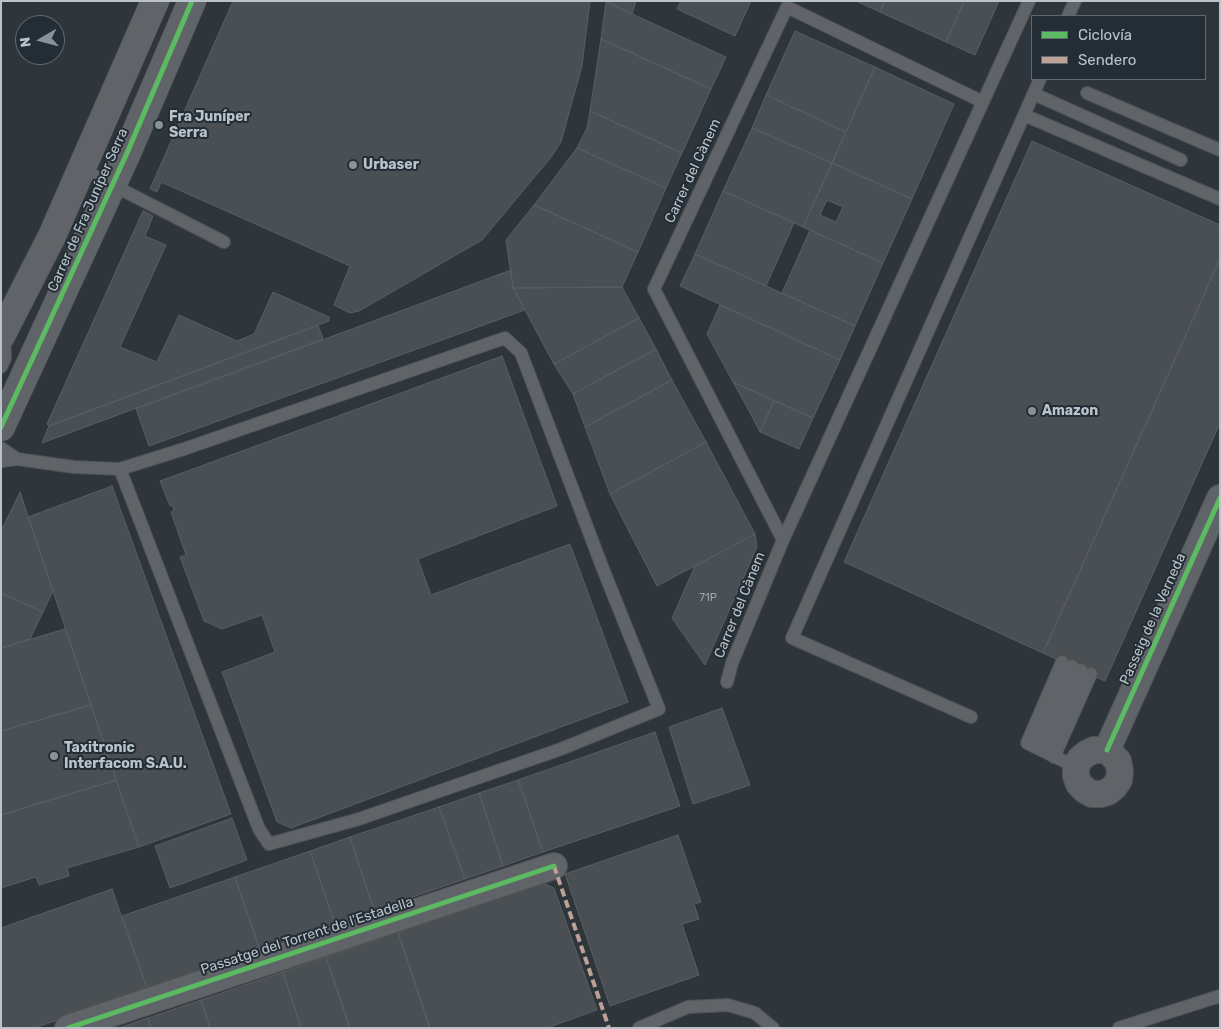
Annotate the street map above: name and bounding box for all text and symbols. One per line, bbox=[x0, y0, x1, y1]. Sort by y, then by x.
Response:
north arrow bbox=[15, 15, 65, 65]
legend bbox=[1031, 15, 1206, 80]
text: Ciclovía bbox=[1078, 26, 1132, 44]
text: N bbox=[17, 36, 35, 48]
text: Sendero bbox=[1078, 51, 1136, 69]
place label: Fra Juníper Serra bbox=[169, 109, 250, 142]
street label: Carrer del Cànem bbox=[662, 116, 724, 226]
marker: Fra Juníper Serra bbox=[153, 119, 165, 131]
street label: Carrer de Fra Juníper Serra bbox=[44, 126, 132, 294]
place label: Urbaser bbox=[363, 157, 419, 173]
marker: Urbaser bbox=[347, 159, 359, 171]
place label: Amazon bbox=[1042, 403, 1098, 419]
marker: Amazon bbox=[1026, 405, 1038, 417]
street label: Carrer del Cànem bbox=[711, 549, 769, 661]
street label: Passeig de la Verneda bbox=[1116, 551, 1190, 687]
house number: 71P bbox=[699, 591, 717, 605]
place label: Taxitronic Interfacom S.A.U. bbox=[64, 740, 187, 772]
marker: Taxitronic Interfacom S.A.U. bbox=[48, 750, 60, 762]
street label: Passatge del Torrent de l'Estadella bbox=[199, 894, 415, 978]

